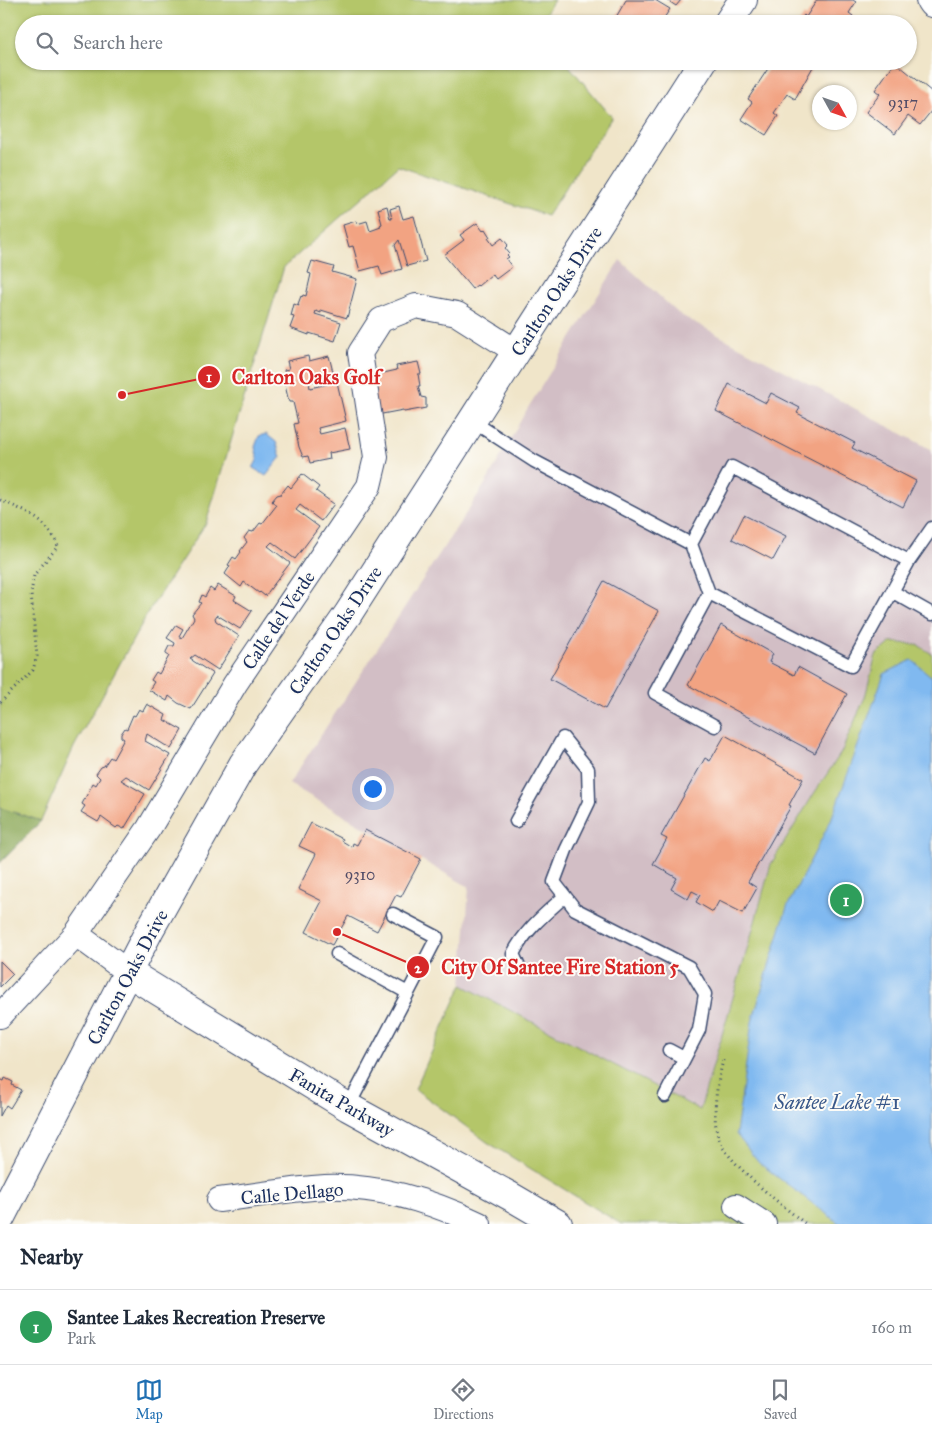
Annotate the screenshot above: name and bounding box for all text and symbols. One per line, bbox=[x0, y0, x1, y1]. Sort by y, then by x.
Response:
search box bbox=[15, 15, 917, 70]
icon: search bbox=[33, 29, 61, 57]
text: Search here bbox=[73, 31, 163, 54]
north arrow bbox=[812, 85, 857, 130]
house number: 9317 bbox=[888, 93, 918, 112]
street label: Carlton Oaks Drive bbox=[506, 222, 607, 361]
callout: Carlton Oaks Golf bbox=[196, 359, 390, 394]
text: Carlton Oaks Golf bbox=[232, 365, 384, 389]
text: 1 bbox=[206, 368, 212, 386]
street label: Carlton Oaks Drive bbox=[284, 562, 387, 699]
street label: Calle del Verde bbox=[237, 566, 320, 674]
your location bbox=[360, 776, 386, 802]
house number: 9310 bbox=[345, 865, 375, 884]
pin: 1 bbox=[830, 881, 862, 919]
street label: Carlton Oaks Drive bbox=[82, 905, 173, 1049]
callout: City Of Santee Fire Station 5 bbox=[406, 950, 689, 985]
text: City Of Santee Fire Station 5 bbox=[441, 955, 679, 980]
text: 2 bbox=[414, 959, 422, 977]
street label: Fanita Parkway bbox=[285, 1063, 399, 1142]
water label: Santee Lake #1 bbox=[773, 1090, 900, 1114]
street label: Calle Dellago bbox=[240, 1178, 345, 1210]
text: Nearby bbox=[20, 1244, 83, 1270]
text: Santee Lakes Recreation Preserve bbox=[67, 1306, 325, 1329]
text: 1 bbox=[33, 1318, 39, 1337]
text: 160 m bbox=[871, 1318, 912, 1337]
text: Park bbox=[67, 1329, 96, 1348]
tab: Map bbox=[135, 1376, 163, 1423]
tab: Directions bbox=[433, 1376, 494, 1423]
tab: Saved bbox=[764, 1376, 797, 1423]

